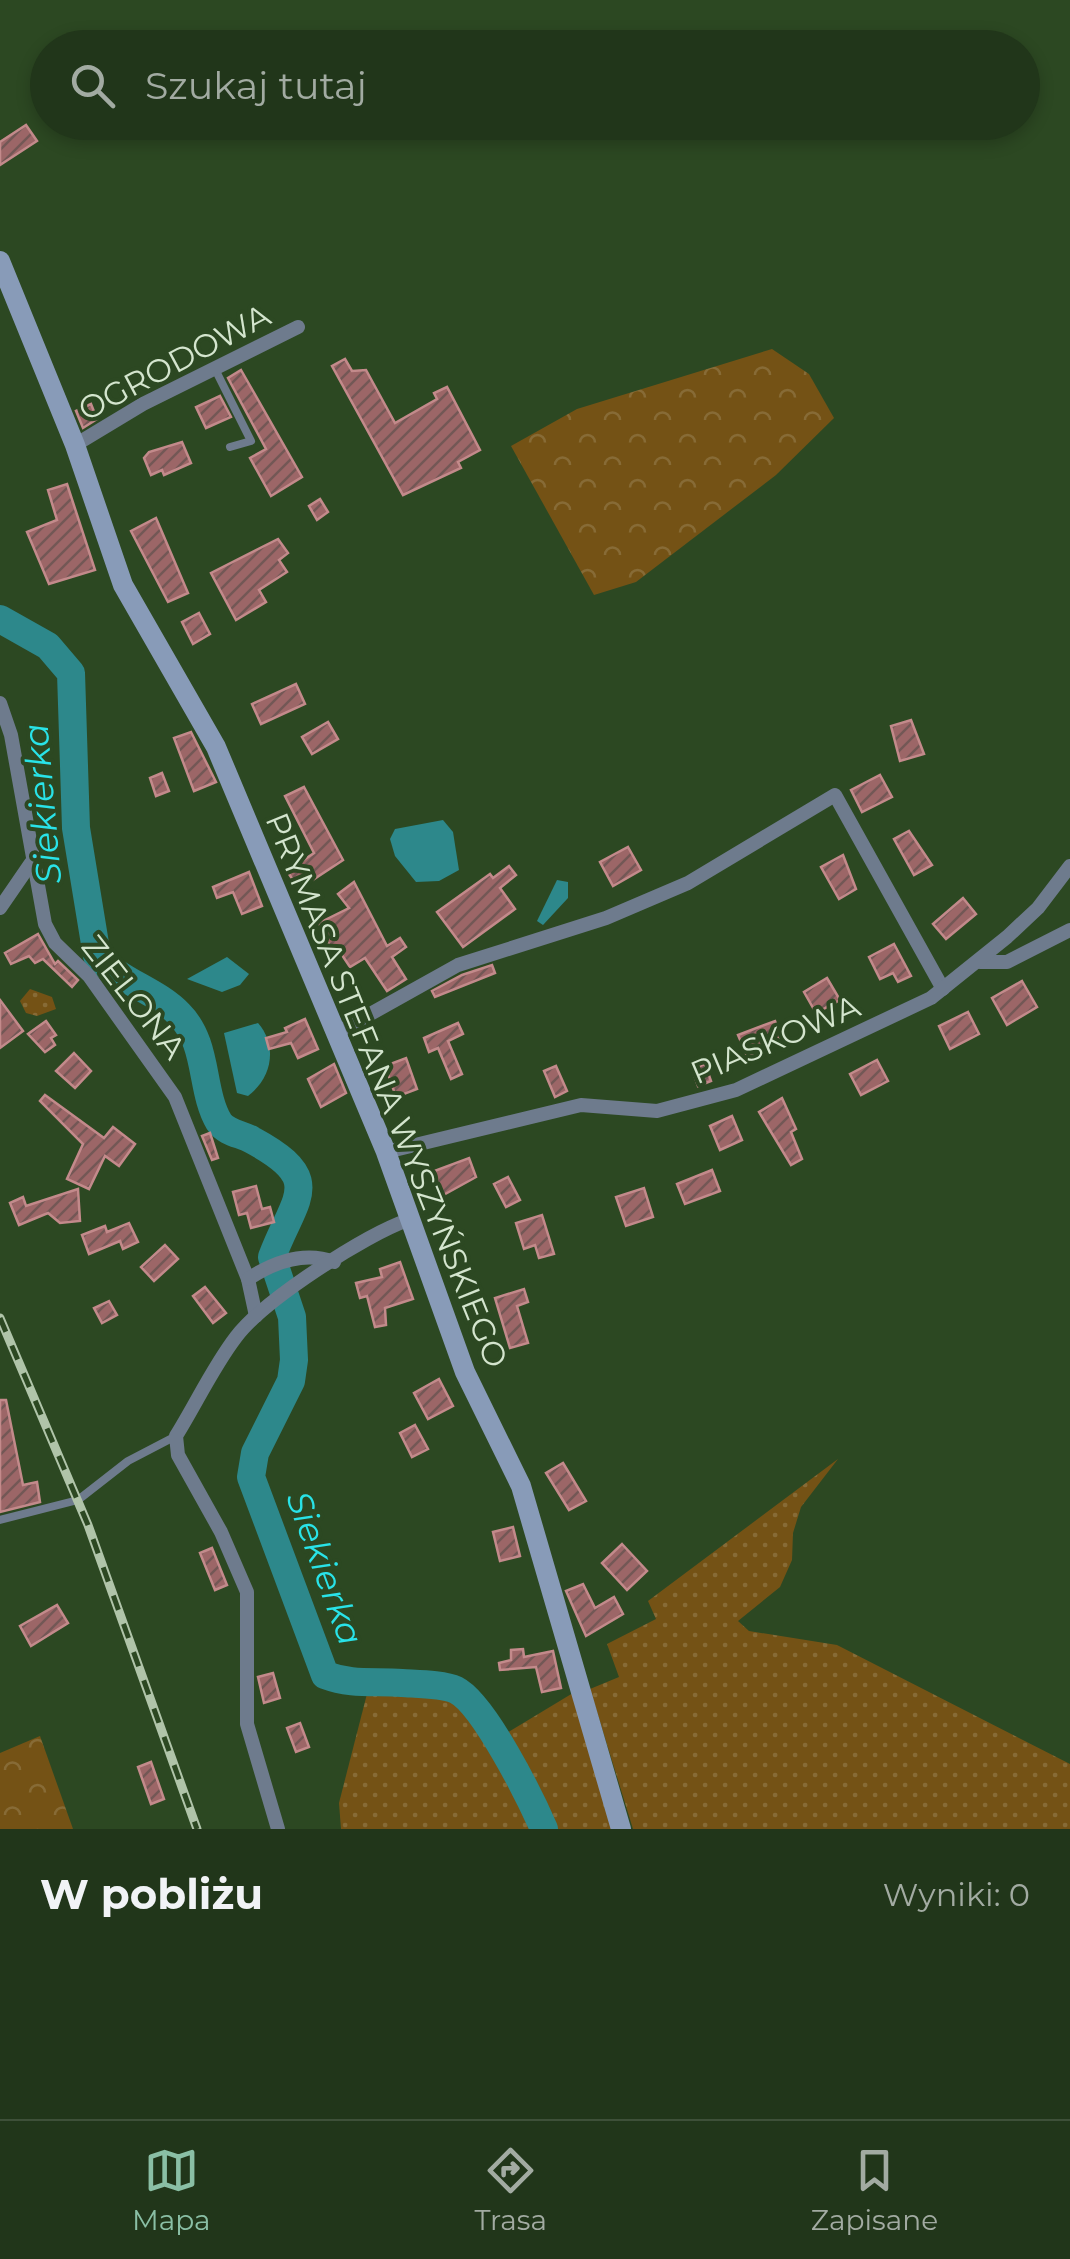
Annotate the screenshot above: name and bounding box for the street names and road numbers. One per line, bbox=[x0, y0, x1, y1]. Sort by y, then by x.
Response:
street label: OGRODOWA bbox=[71, 295, 277, 429]
street label: PRYMASA STEFANA WYSZYŃSKIEGO bbox=[258, 807, 516, 1373]
street label: ZIELONA bbox=[74, 927, 194, 1067]
street label: PIASKOWA bbox=[685, 986, 865, 1092]

